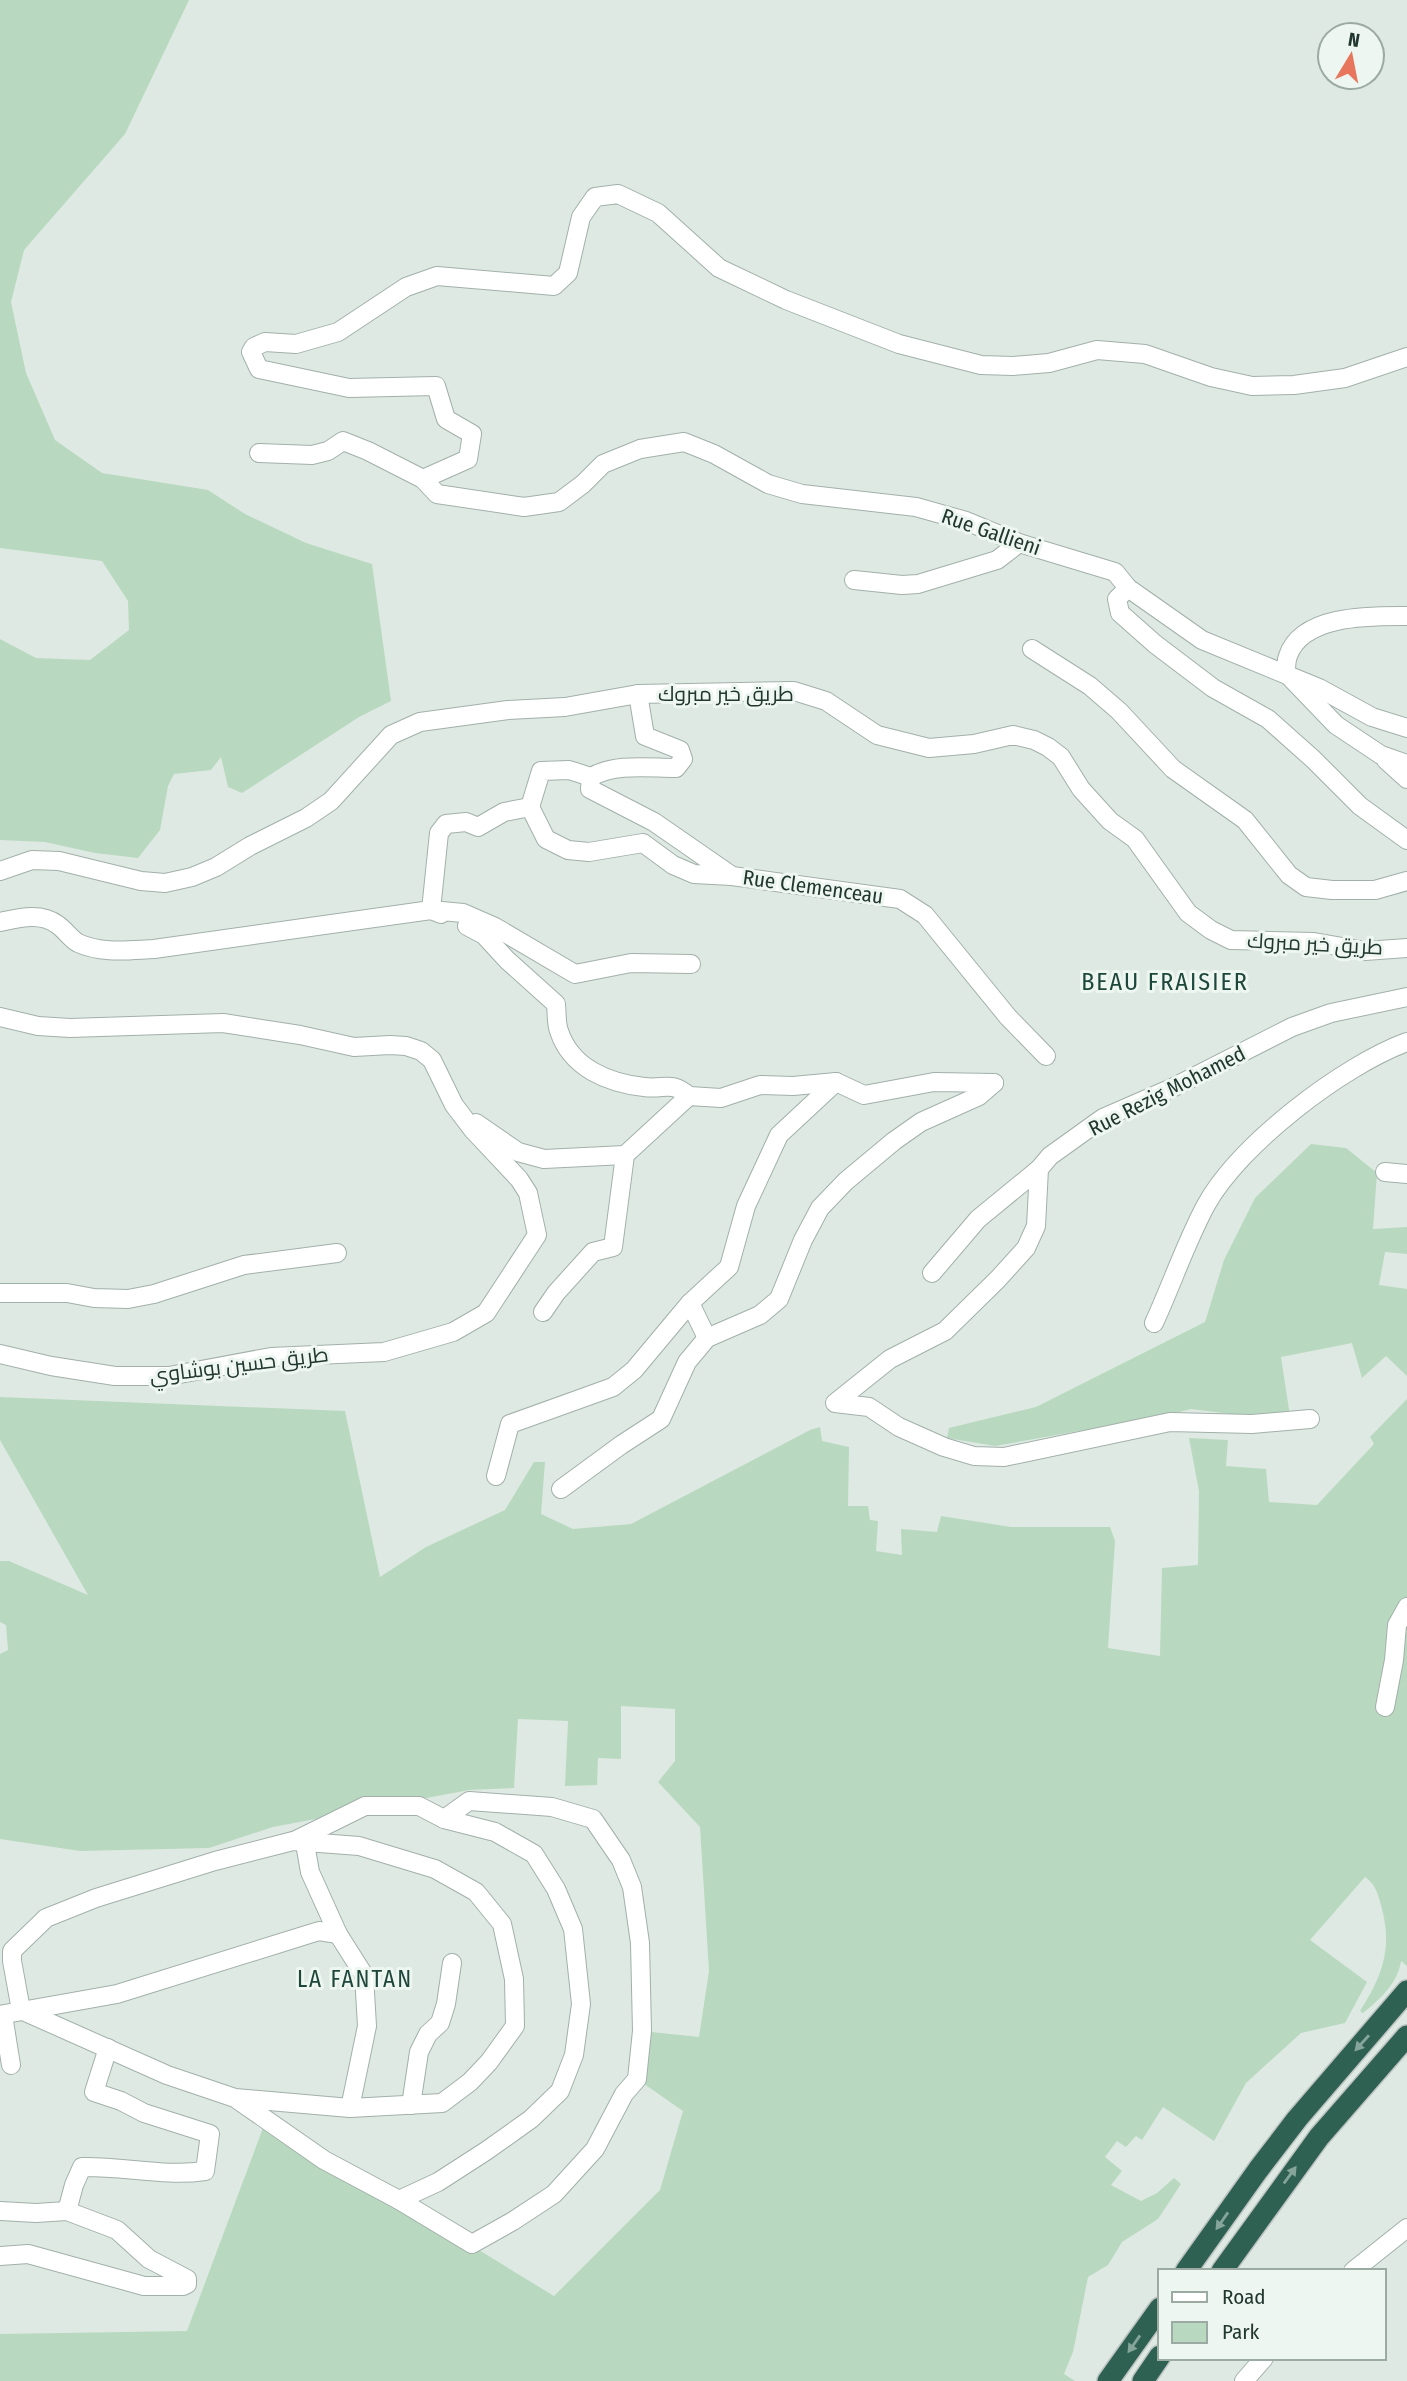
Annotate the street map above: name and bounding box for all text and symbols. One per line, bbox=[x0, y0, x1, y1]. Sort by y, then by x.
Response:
north arrow bbox=[1316, 21, 1386, 91]
text: N bbox=[1346, 27, 1361, 52]
street label: Rue Gallieni bbox=[938, 503, 1044, 561]
street label: طريق خير مبروك bbox=[658, 681, 794, 707]
street label: Rue Clemenceau bbox=[741, 864, 885, 910]
street label: طريق خير مبروك bbox=[1246, 927, 1384, 961]
district label: BEAU FRAISIER bbox=[1081, 968, 1249, 996]
street label: Rue Rezig Mohamed bbox=[1084, 1040, 1250, 1142]
street label: طريق حسين بوشاوي bbox=[148, 1341, 330, 1392]
district label: LA FANTAN bbox=[297, 1965, 413, 1993]
one-way arrow bbox=[1354, 2034, 1370, 2052]
one-way arrow bbox=[1283, 2166, 1297, 2185]
one-way arrow bbox=[1215, 2212, 1229, 2230]
legend bbox=[1158, 2269, 1386, 2360]
text: Road bbox=[1222, 2284, 1266, 2310]
text: Park bbox=[1222, 2319, 1260, 2345]
one-way arrow bbox=[1127, 2335, 1141, 2353]

